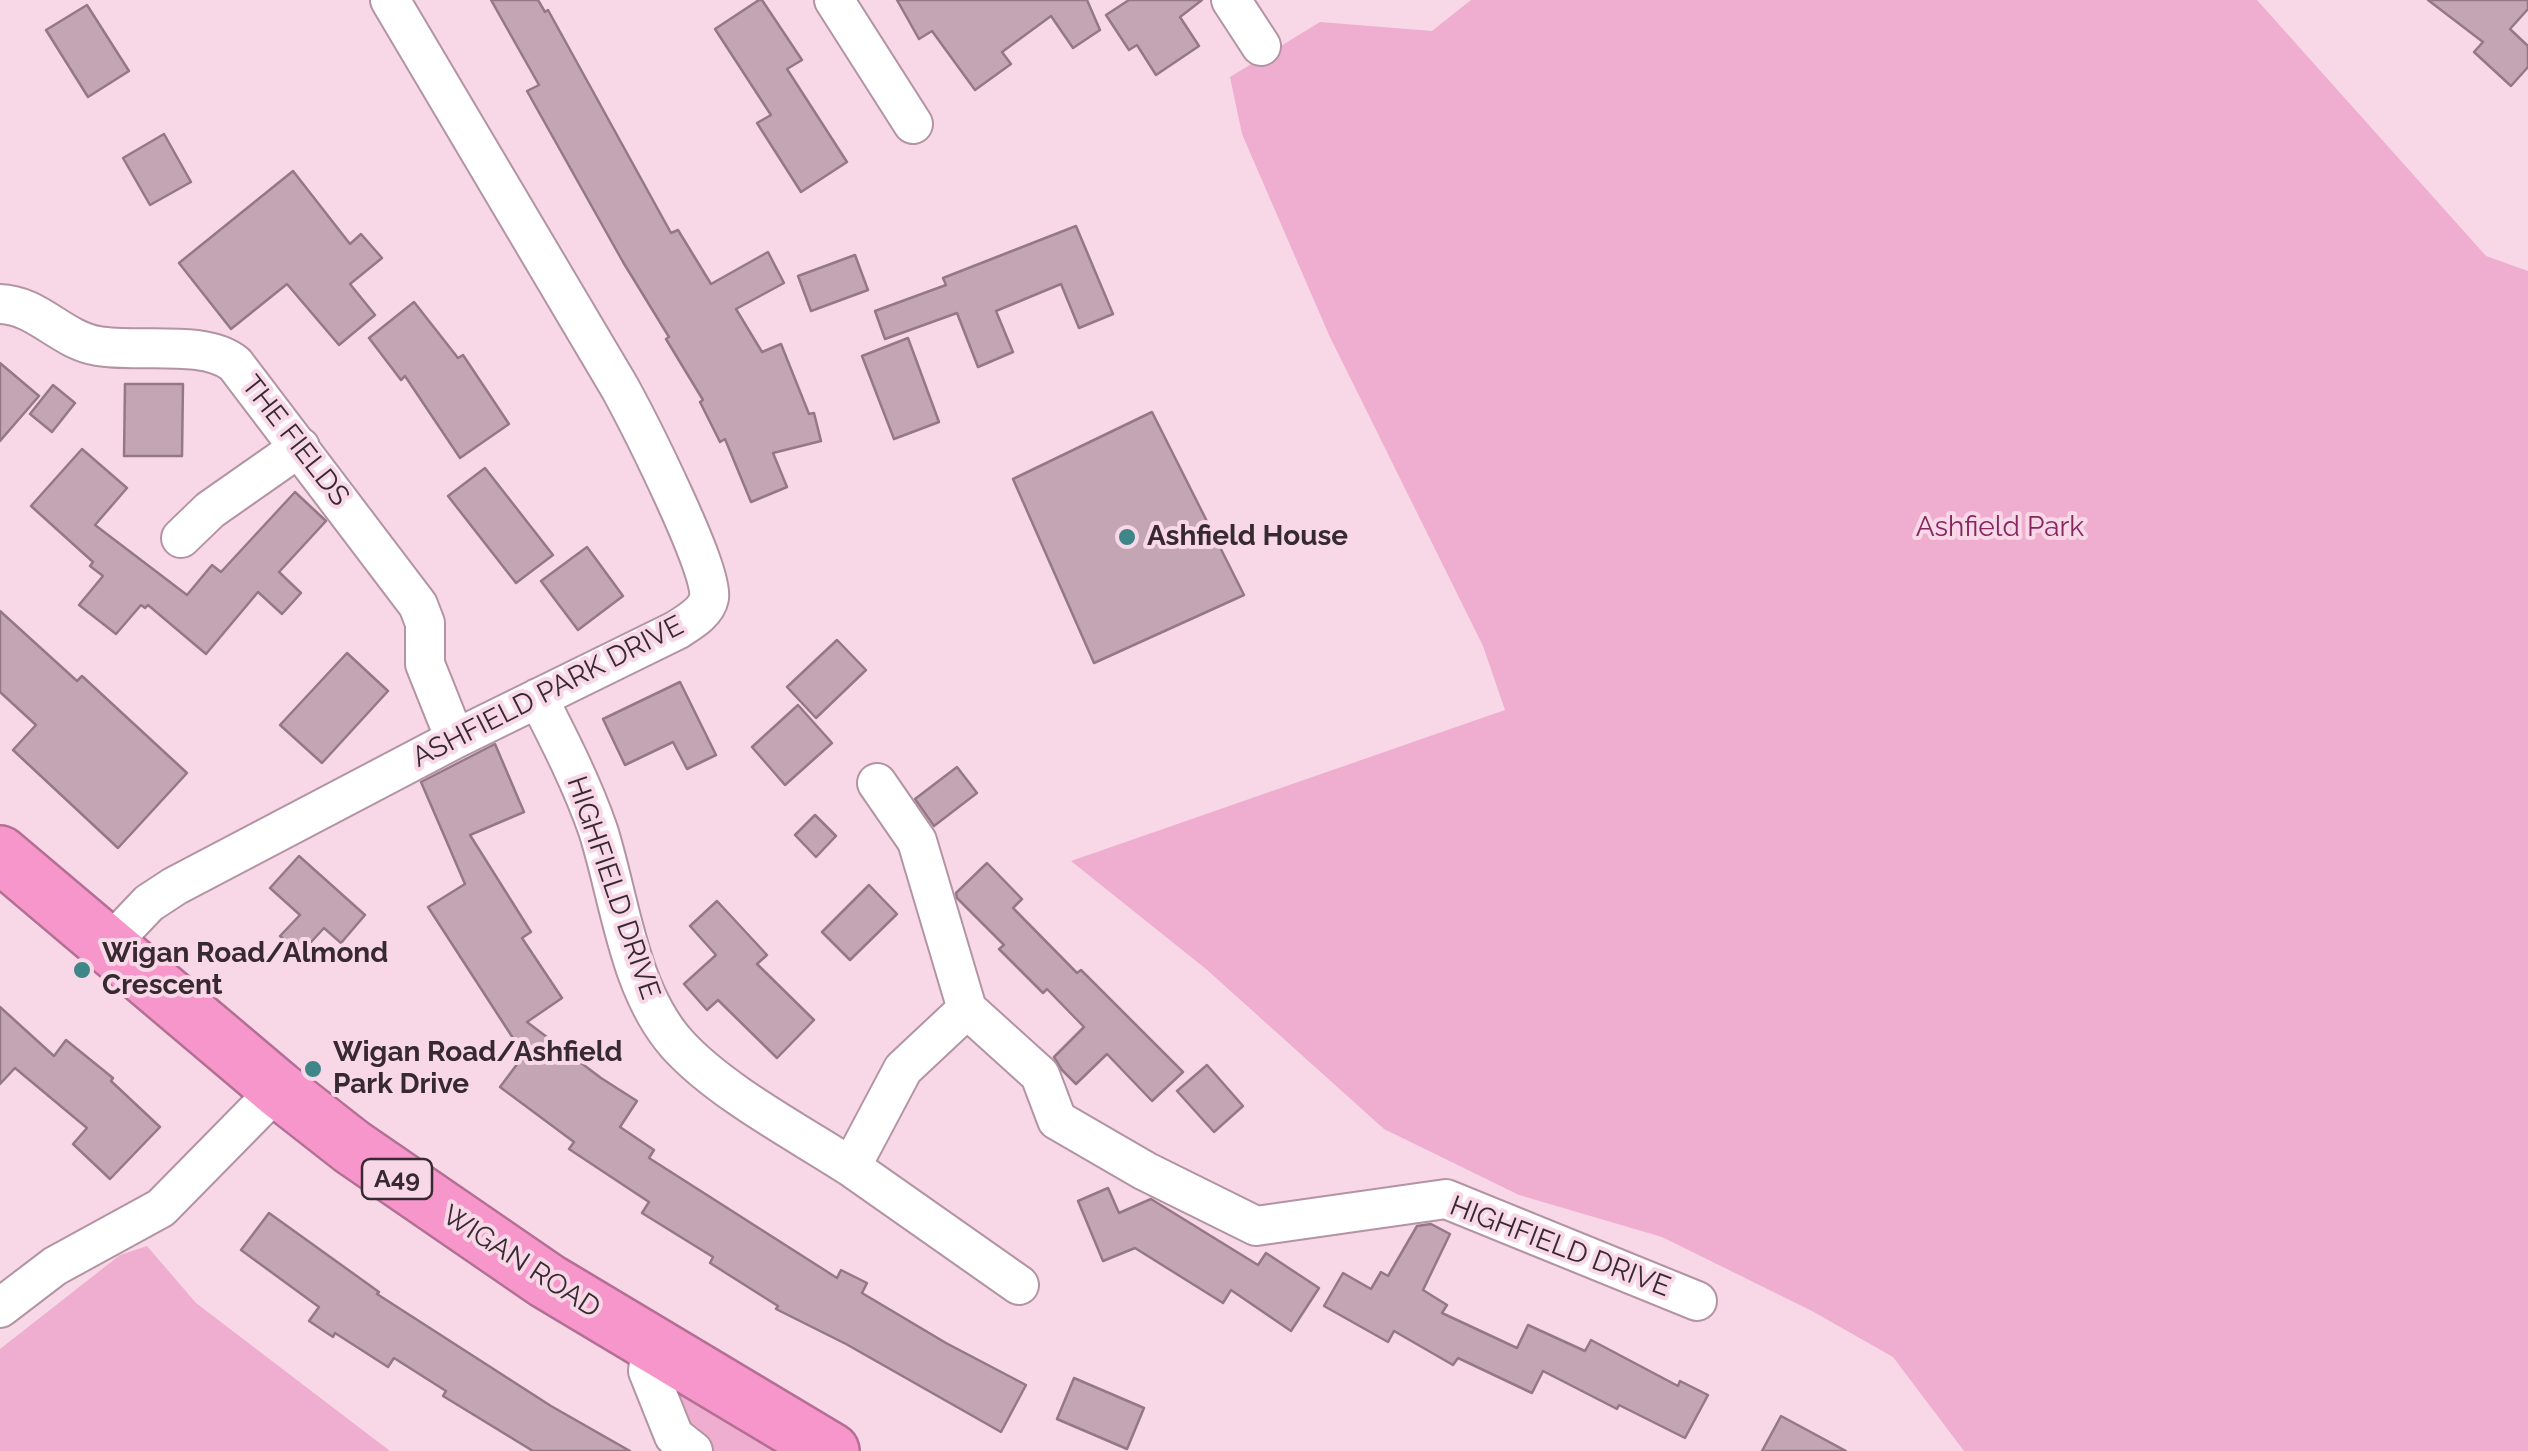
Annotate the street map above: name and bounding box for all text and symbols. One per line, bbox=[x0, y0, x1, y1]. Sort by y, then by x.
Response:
street label: THE FIELDS bbox=[234, 369, 356, 513]
park label: Ashfield Park bbox=[1916, 511, 2084, 545]
place label: Ashfield House bbox=[1147, 520, 1348, 554]
marker: Ashfield House bbox=[1116, 526, 1138, 548]
street label: ASHFIELD PARK DRIVE bbox=[407, 609, 689, 775]
street label: HIGHFIELD DRIVE bbox=[559, 772, 667, 1004]
place label: Wigan Road/Almond Crescent bbox=[102, 937, 388, 1003]
marker: Wigan Road/Almond Crescent bbox=[71, 959, 93, 981]
place label: Wigan Road/Ashfield Park Drive bbox=[333, 1036, 623, 1102]
marker: Wigan Road/Ashfield Park Drive bbox=[302, 1058, 324, 1080]
road number: A49 bbox=[362, 1159, 432, 1199]
street label: HIGHFIELD DRIVE bbox=[1445, 1189, 1675, 1305]
street label: WIGAN ROAD bbox=[436, 1198, 606, 1326]

